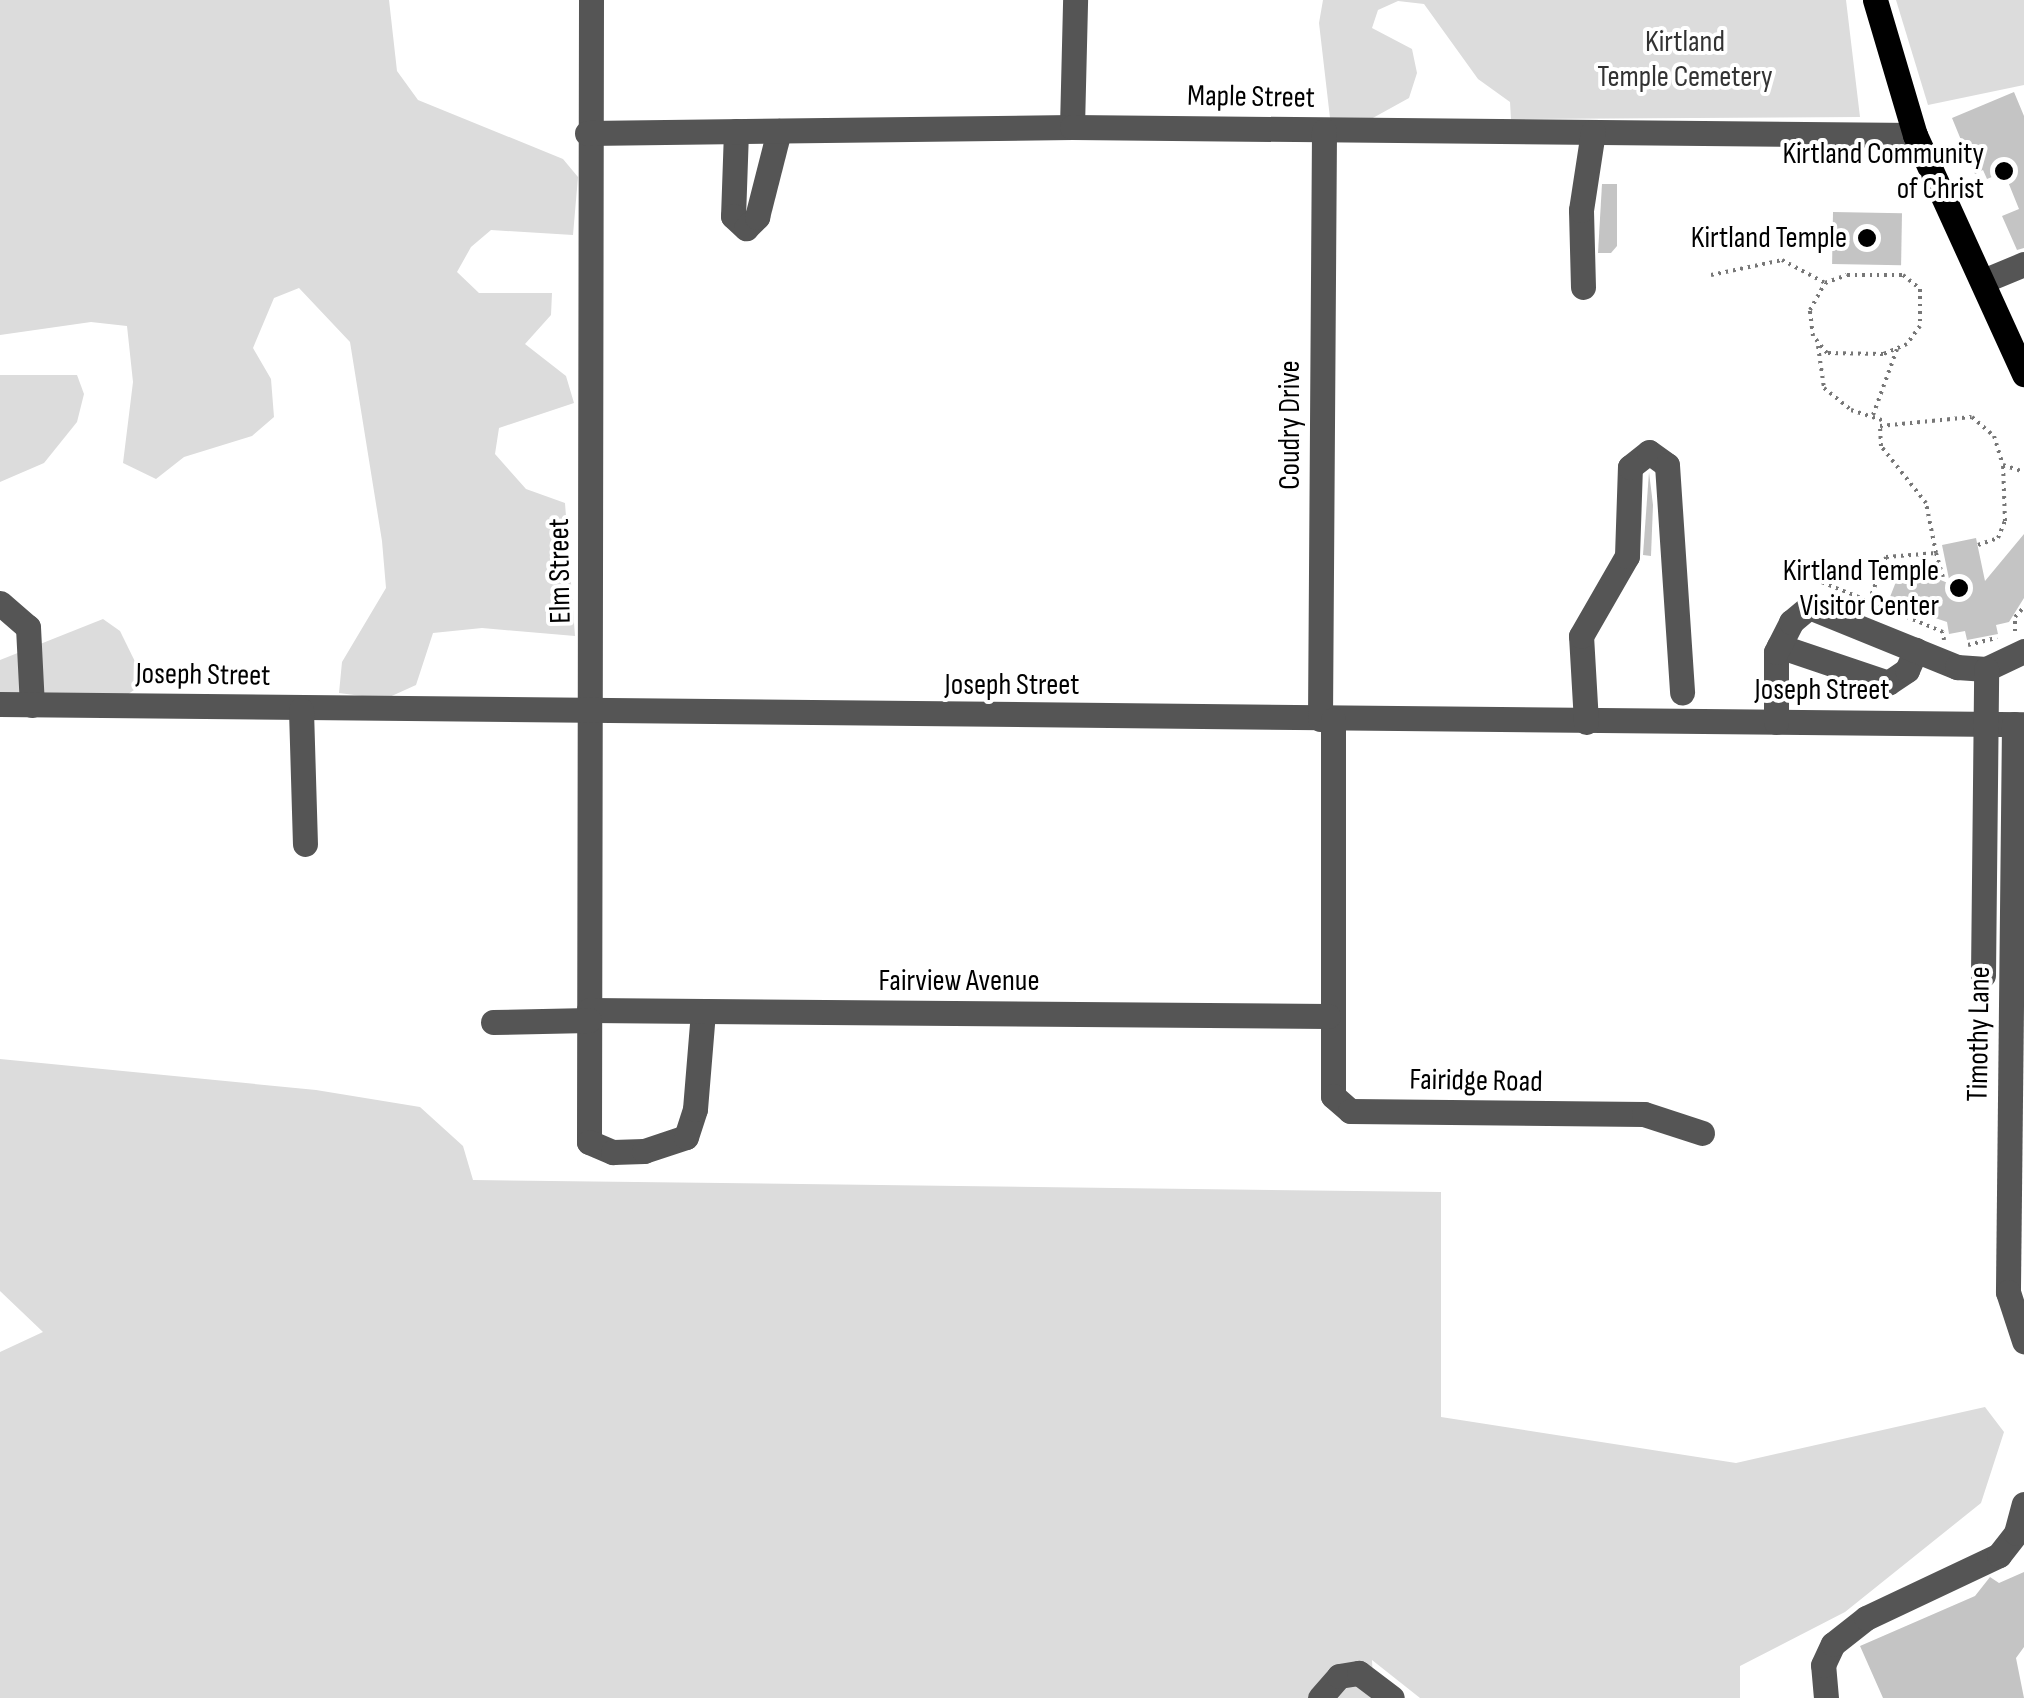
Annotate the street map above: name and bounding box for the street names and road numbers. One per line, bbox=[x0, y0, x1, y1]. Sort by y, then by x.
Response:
street label: Maple Street bbox=[1187, 78, 1315, 116]
street label: Coudry Drive bbox=[1272, 360, 1308, 490]
street label: Elm Street bbox=[541, 518, 579, 624]
street label: Joseph Street bbox=[135, 656, 271, 694]
street label: Joseph Street bbox=[945, 667, 1079, 703]
street label: Joseph Street bbox=[1755, 672, 1889, 708]
street label: Fairview Avenue bbox=[879, 963, 1039, 999]
street label: Timothy Lane bbox=[1960, 966, 1998, 1102]
street label: Fairidge Road bbox=[1409, 1062, 1543, 1100]

